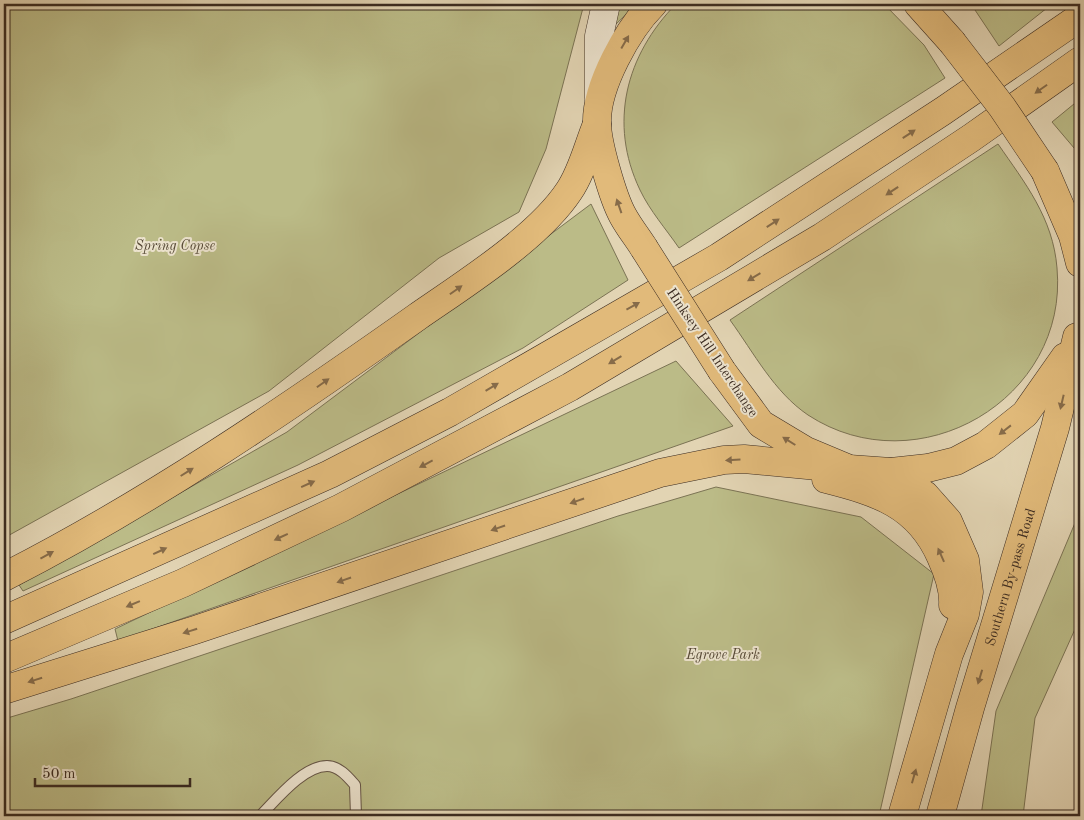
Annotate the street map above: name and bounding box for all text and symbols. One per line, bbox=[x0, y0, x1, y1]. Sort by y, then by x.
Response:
one-way arrow bbox=[621, 34, 629, 49]
one-way arrow bbox=[1034, 84, 1047, 94]
one-way arrow bbox=[902, 129, 916, 139]
one-way arrow bbox=[885, 186, 899, 195]
one-way arrow bbox=[615, 199, 622, 214]
one-way arrow bbox=[766, 218, 780, 228]
park label: Spring Copse bbox=[135, 239, 216, 254]
one-way arrow bbox=[747, 273, 762, 281]
one-way arrow bbox=[449, 285, 463, 295]
street label: Hinksey Hill Interchange bbox=[664, 286, 761, 420]
one-way arrow bbox=[626, 302, 641, 310]
one-way arrow bbox=[608, 356, 621, 365]
one-way arrow bbox=[316, 378, 330, 388]
one-way arrow bbox=[486, 382, 499, 391]
one-way arrow bbox=[1058, 394, 1066, 409]
one-way arrow bbox=[998, 425, 1011, 435]
one-way arrow bbox=[782, 436, 795, 445]
one-way arrow bbox=[725, 456, 741, 464]
one-way arrow bbox=[419, 460, 433, 468]
one-way arrow bbox=[180, 468, 194, 477]
one-way arrow bbox=[301, 479, 315, 487]
one-way arrow bbox=[569, 498, 584, 505]
street label: Southern By-pass Road bbox=[983, 507, 1038, 648]
one-way arrow bbox=[491, 525, 506, 532]
one-way arrow bbox=[274, 533, 288, 541]
one-way arrow bbox=[153, 546, 167, 554]
one-way arrow bbox=[936, 548, 944, 562]
one-way arrow bbox=[40, 551, 54, 559]
one-way arrow bbox=[337, 576, 352, 584]
one-way arrow bbox=[125, 600, 140, 608]
one-way arrow bbox=[183, 628, 198, 635]
park label: Egrove Park bbox=[685, 648, 760, 663]
one-way arrow bbox=[975, 669, 983, 684]
one-way arrow bbox=[28, 676, 43, 684]
scale bar bbox=[35, 755, 190, 787]
text: 50 m bbox=[42, 767, 76, 782]
one-way arrow bbox=[910, 768, 918, 783]

